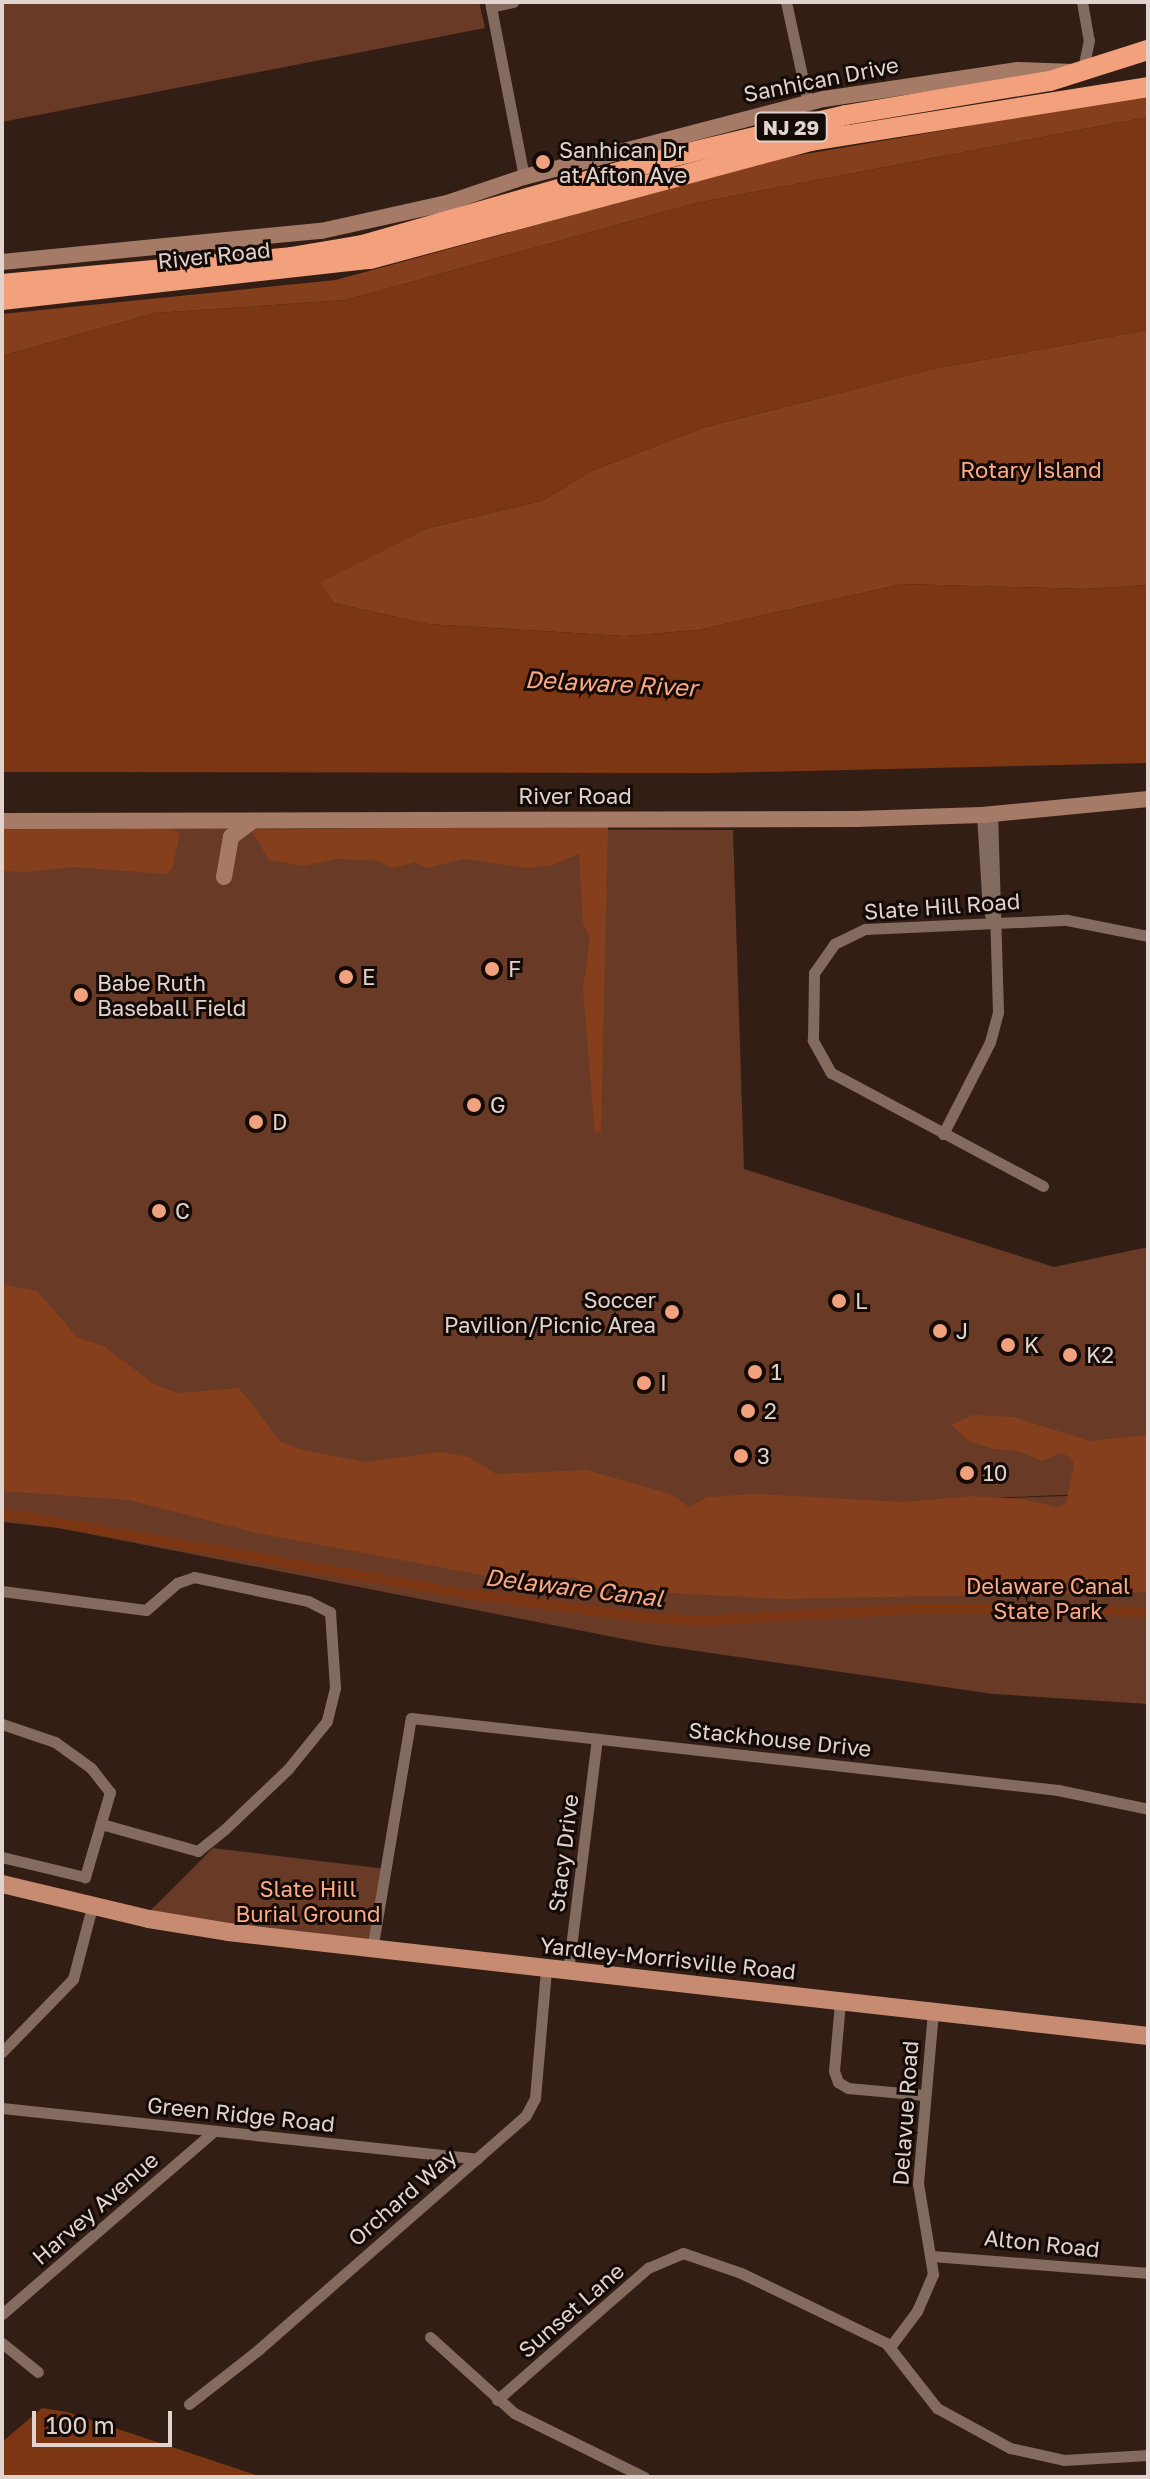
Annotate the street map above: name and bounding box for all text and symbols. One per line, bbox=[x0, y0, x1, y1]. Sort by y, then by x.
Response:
street label: Sanhican Drive bbox=[741, 51, 901, 107]
road number: NJ 29 bbox=[753, 111, 829, 143]
place label: Sanhican Dr at Afton Ave bbox=[559, 136, 687, 188]
marker: Sanhican Dr at Afton Ave bbox=[534, 153, 552, 171]
street label: River Road bbox=[156, 236, 272, 274]
park label: Rotary Island bbox=[960, 457, 1102, 483]
water label: Delaware River bbox=[524, 664, 698, 702]
street label: River Road bbox=[518, 783, 632, 809]
street label: Slate Hill Road bbox=[863, 887, 1021, 925]
place label: F bbox=[508, 956, 521, 982]
marker: F bbox=[483, 960, 501, 978]
place label: E bbox=[362, 964, 375, 990]
marker: E bbox=[337, 968, 355, 986]
place label: Babe Ruth Baseball Field bbox=[97, 969, 246, 1020]
marker: Babe Ruth Baseball Field bbox=[72, 986, 90, 1004]
place label: G bbox=[490, 1092, 506, 1118]
marker: G bbox=[465, 1096, 483, 1114]
place label: D bbox=[272, 1109, 287, 1135]
marker: D bbox=[247, 1113, 265, 1131]
place label: C bbox=[175, 1198, 190, 1224]
marker: C bbox=[150, 1202, 168, 1220]
place label: Soccer Pavilion/Picnic Area bbox=[444, 1286, 656, 1338]
place label: L bbox=[855, 1288, 868, 1314]
marker: L bbox=[830, 1292, 848, 1310]
marker: Soccer Pavilion/Picnic Area bbox=[663, 1303, 681, 1321]
place label: J bbox=[956, 1318, 968, 1344]
marker: J bbox=[931, 1322, 949, 1340]
place label: K bbox=[1024, 1332, 1039, 1358]
marker: K bbox=[999, 1336, 1017, 1354]
place label: K2 bbox=[1086, 1342, 1114, 1368]
marker: K2 bbox=[1061, 1346, 1079, 1364]
place label: 1 bbox=[771, 1359, 782, 1385]
marker: 1 bbox=[746, 1363, 764, 1381]
place label: I bbox=[660, 1370, 667, 1396]
marker: I bbox=[635, 1374, 653, 1392]
place label: 2 bbox=[764, 1398, 777, 1424]
marker: 2 bbox=[739, 1402, 757, 1420]
place label: 3 bbox=[757, 1443, 770, 1469]
marker: 3 bbox=[732, 1447, 750, 1465]
place label: 10 bbox=[983, 1460, 1007, 1486]
marker: 10 bbox=[958, 1464, 976, 1482]
water label: Delaware Canal bbox=[483, 1562, 665, 1612]
park label: Delaware Canal State Park bbox=[966, 1572, 1130, 1624]
street label: Stackhouse Drive bbox=[687, 1716, 873, 1762]
street label: Stacy Drive bbox=[543, 1792, 583, 1914]
park label: Slate Hill Burial Ground bbox=[236, 1875, 380, 1926]
street label: Yardley-Morrisville Road bbox=[539, 1931, 797, 1985]
street label: Delavue Road bbox=[887, 2040, 923, 2186]
street label: Green Ridge Road bbox=[146, 2091, 336, 2137]
street label: Orchard Way bbox=[343, 2143, 461, 2251]
street label: Harvey Avenue bbox=[27, 2146, 163, 2270]
street label: Alton Road bbox=[983, 2224, 1101, 2262]
street label: Sunset Lane bbox=[513, 2257, 629, 2363]
scale bar bbox=[36, 2395, 176, 2445]
text: 100 m bbox=[46, 2410, 115, 2439]

